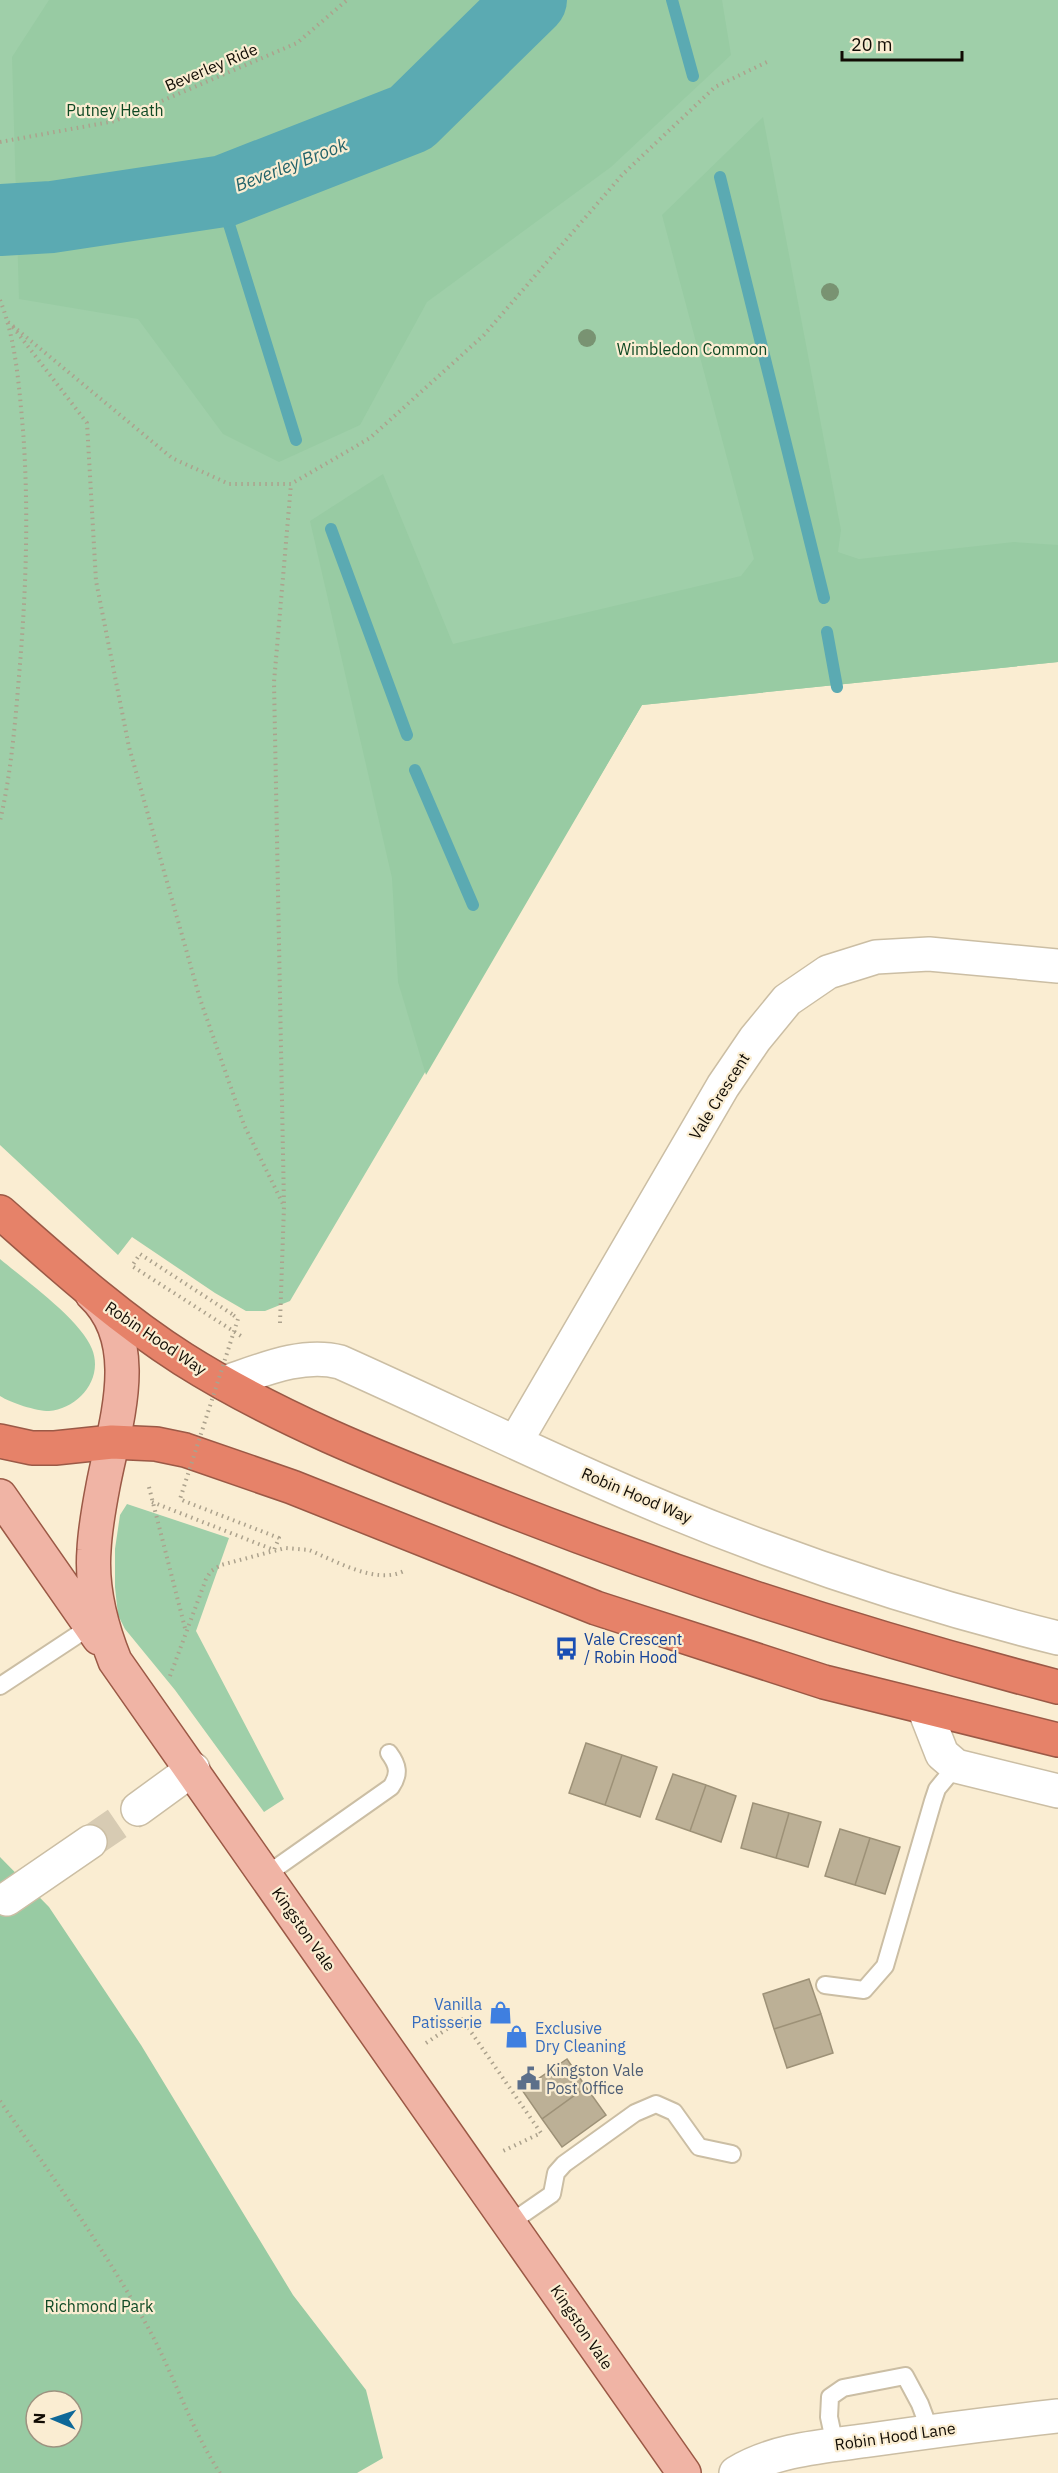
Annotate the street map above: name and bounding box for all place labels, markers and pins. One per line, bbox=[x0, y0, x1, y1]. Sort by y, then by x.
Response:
place label: Vale Crescent / Robin Hood bbox=[584, 1629, 682, 1667]
bus stop icon: Vale Crescent / Robin Hood bbox=[553, 1635, 579, 1661]
place label: Vanilla Patisserie bbox=[411, 1994, 482, 2032]
shop icon: Vanilla Patisserie bbox=[487, 2000, 513, 2026]
place label: Exclusive Dry Cleaning bbox=[535, 2018, 626, 2056]
shop icon: Exclusive Dry Cleaning bbox=[504, 2024, 530, 2050]
place label: Kingston Vale Post Office bbox=[546, 2060, 644, 2098]
public building icon: Kingston Vale Post Office bbox=[515, 2066, 541, 2092]

